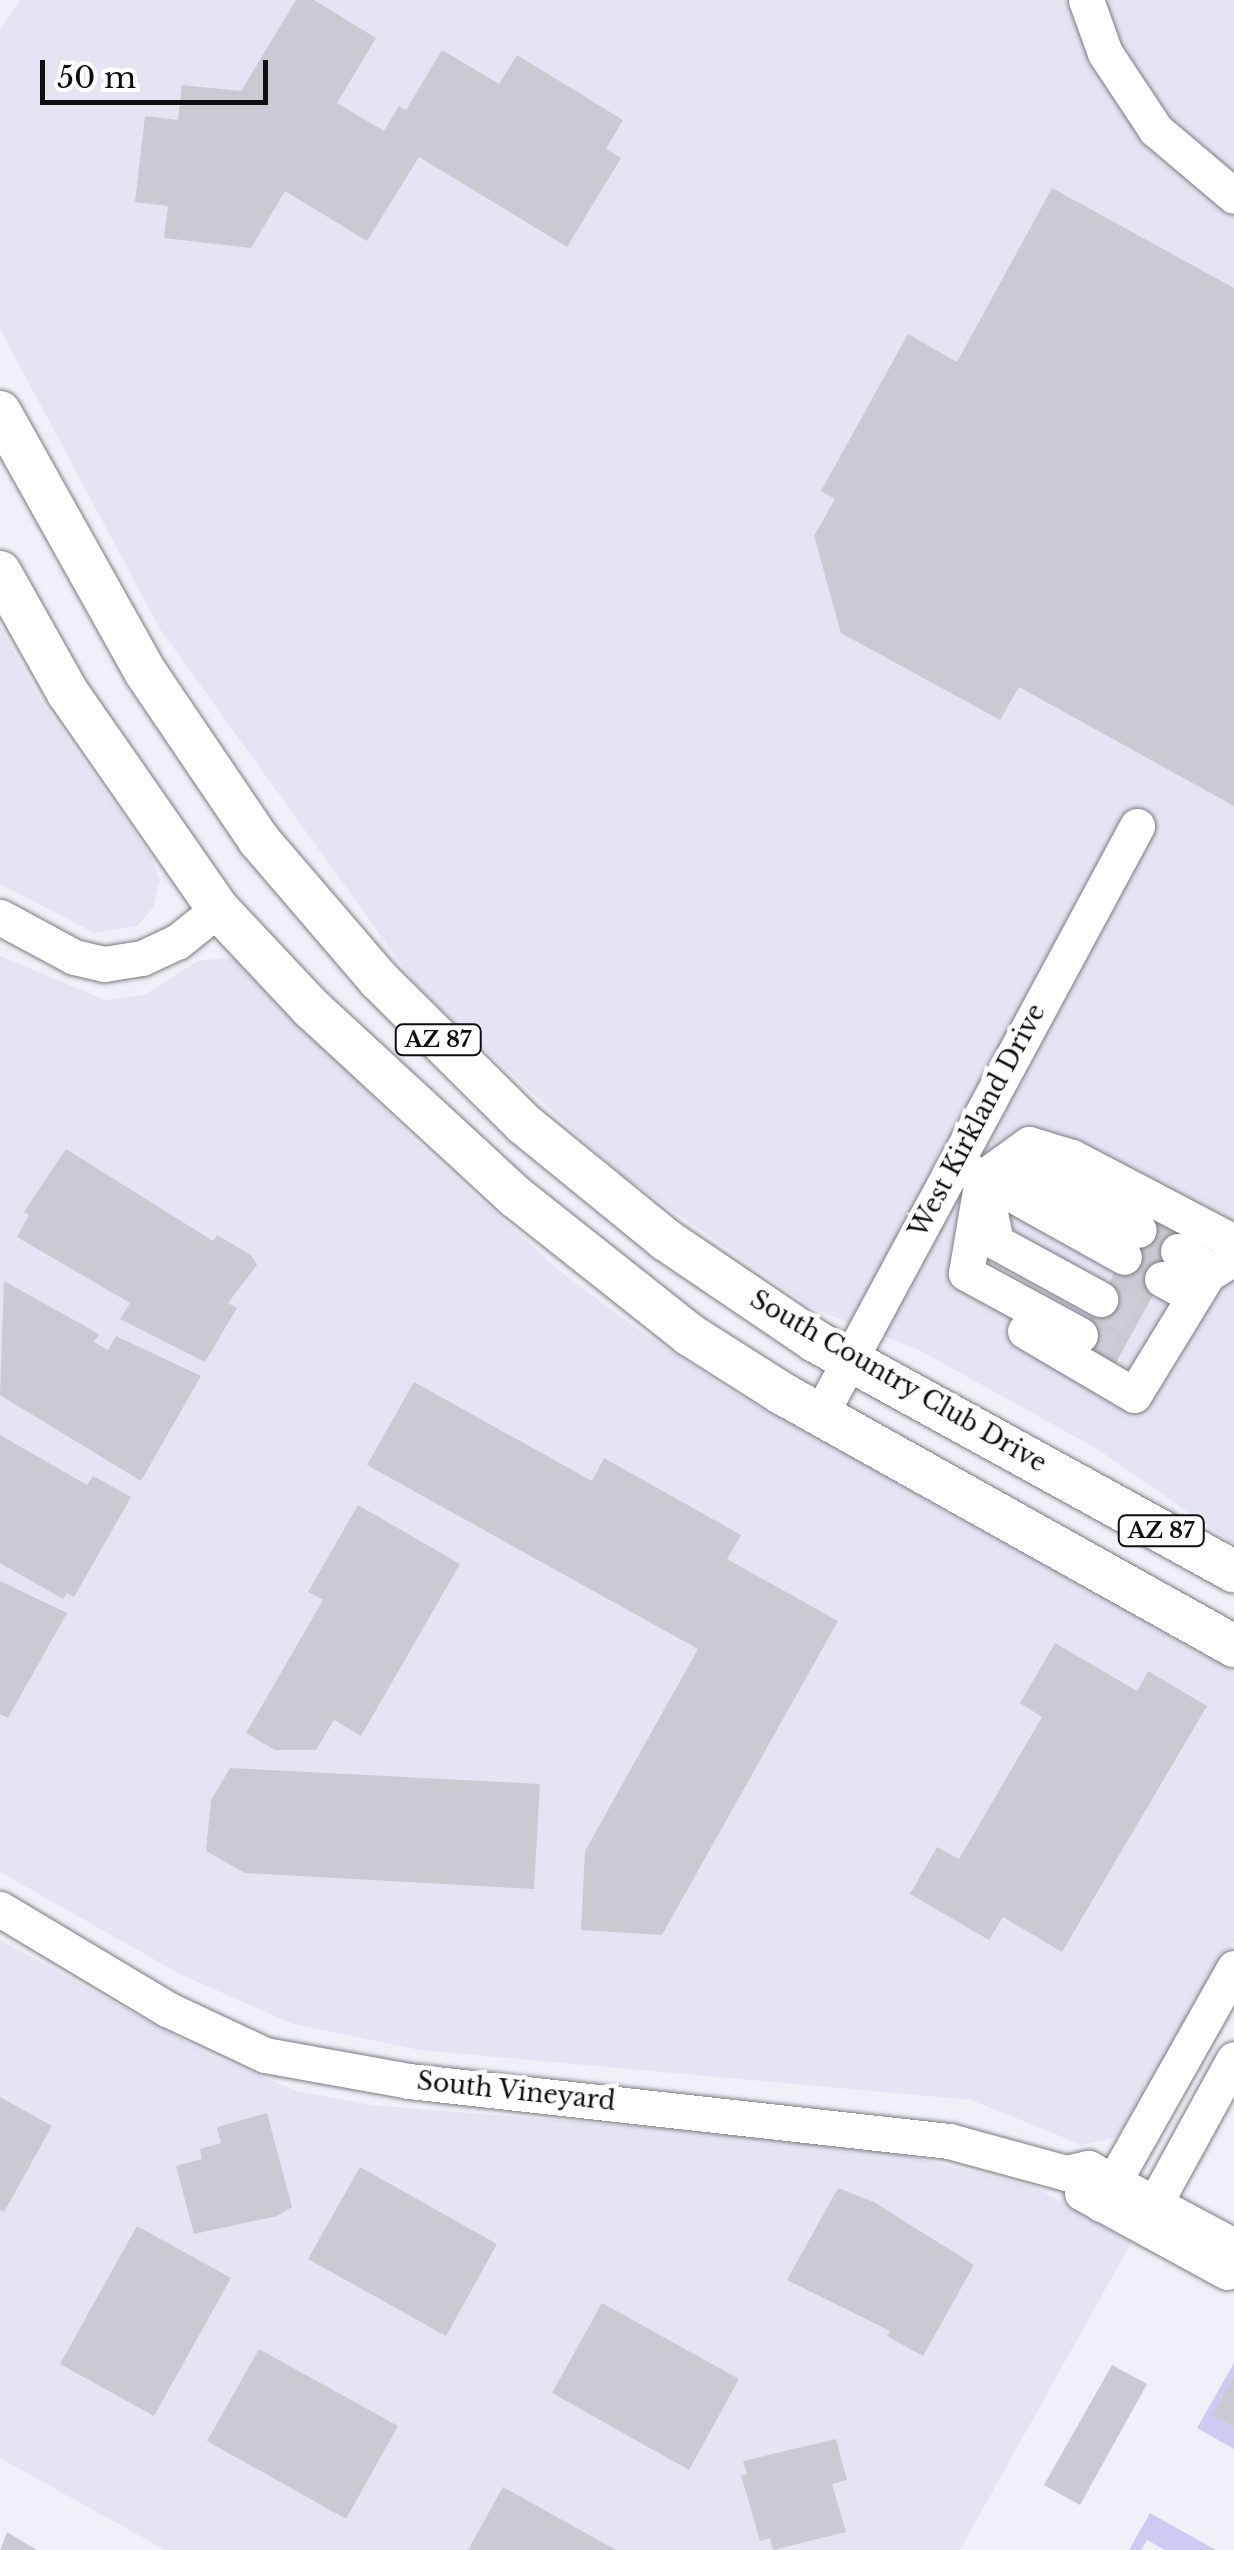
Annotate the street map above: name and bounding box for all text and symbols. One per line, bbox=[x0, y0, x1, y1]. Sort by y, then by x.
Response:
scale bar bbox=[45, 40, 272, 102]
text: 50 m bbox=[57, 59, 136, 96]
street label: West Kirkland Drive bbox=[904, 999, 1052, 1243]
road number: AZ 87 bbox=[393, 1023, 483, 1057]
street label: South Country Club Drive bbox=[744, 1285, 1052, 1479]
road number: AZ 87 bbox=[1116, 1514, 1206, 1548]
street label: South Vineyard bbox=[415, 2067, 617, 2117]

